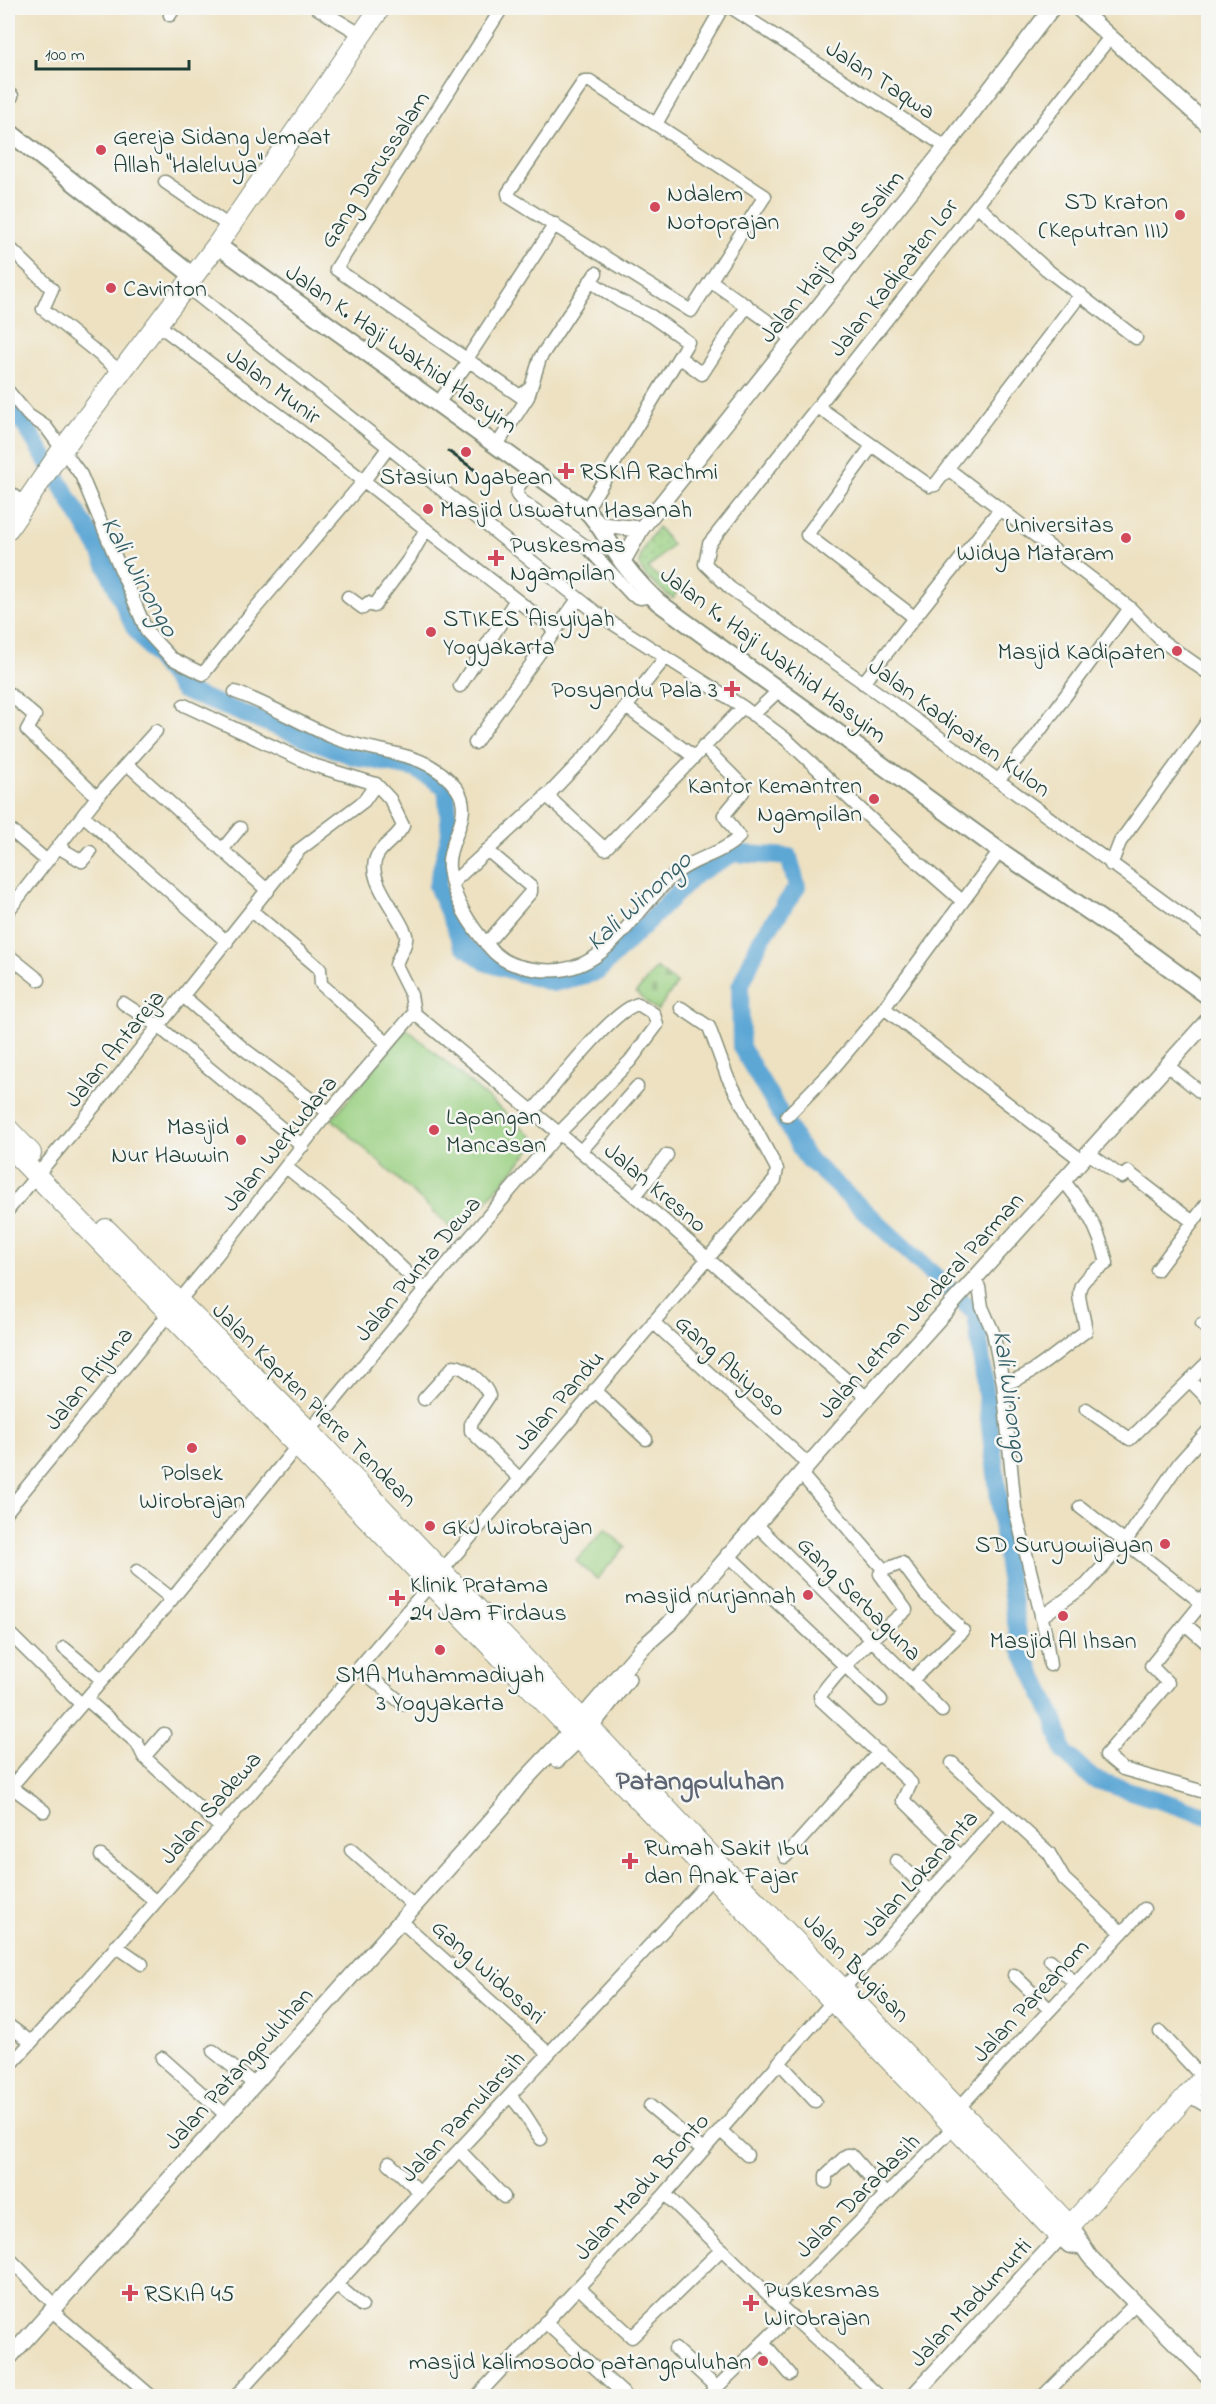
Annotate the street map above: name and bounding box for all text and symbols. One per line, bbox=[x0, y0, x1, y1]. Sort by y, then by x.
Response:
street label: Jalan Taqwa bbox=[818, 32, 942, 130]
scale bar bbox=[36, 33, 189, 71]
text: 100 m bbox=[45, 43, 85, 69]
street label: Gang Darussalam bbox=[312, 85, 440, 256]
place label: Gereja Sidang Jemaat Allah "Haleluya" bbox=[113, 121, 331, 185]
marker: Gereja Sidang Jemaat Allah "Haleluya" bbox=[94, 143, 108, 157]
street label: Jalan Haji Agus Salim bbox=[752, 163, 914, 352]
place label: Ndalem Notoprajan bbox=[667, 178, 779, 241]
place label: SD Kraton (Keputran III) bbox=[1039, 186, 1168, 249]
street label: Jalan Kadipaten Lor bbox=[822, 191, 969, 366]
marker: Ndalem Notoprajan bbox=[648, 200, 662, 214]
marker: SD Kraton (Keputran III) bbox=[1173, 208, 1187, 222]
street label: Jalan K. Haji Wakhid Hasyim bbox=[277, 256, 524, 445]
place label: Cavinton bbox=[123, 273, 207, 308]
marker: Cavinton bbox=[104, 281, 118, 295]
street label: Jalan Munir bbox=[218, 340, 328, 435]
marker: Stasiun Ngabean bbox=[459, 445, 473, 459]
place label: RSKIA Rachmi bbox=[580, 456, 718, 491]
place label: Stasiun Ngabean bbox=[380, 461, 552, 496]
marker: RSKIA Rachmi bbox=[557, 462, 575, 480]
place label: Masjid Uswatun Hasanah bbox=[440, 494, 692, 529]
marker: Masjid Uswatun Hasanah bbox=[421, 502, 435, 516]
place label: Universitas Widya Mataram bbox=[957, 509, 1114, 573]
water label: Kali Winongo bbox=[90, 510, 188, 646]
place label: Puskesmas Ngampilan bbox=[510, 529, 626, 592]
marker: Universitas Widya Mataram bbox=[1119, 531, 1133, 545]
marker: Puskesmas Ngampilan bbox=[487, 549, 505, 567]
street label: Jalan K. Haji Wakhid Hasyim bbox=[651, 559, 894, 754]
place label: STIKES 'Aisyiyah Yogyakarta bbox=[443, 603, 615, 667]
marker: STIKES 'Aisyiyah Yogyakarta bbox=[424, 625, 438, 639]
place label: Masjid Kadipaten bbox=[998, 636, 1165, 671]
marker: Masjid Kadipaten bbox=[1170, 644, 1184, 658]
street label: Jalan Kadipaten Kulon bbox=[860, 651, 1057, 807]
place label: Posyandu Pala 3 bbox=[551, 674, 718, 710]
marker: Posyandu Pala 3 bbox=[723, 680, 741, 698]
place label: Kantor Kemantren Ngampilan bbox=[688, 770, 862, 833]
marker: Kantor Kemantren Ngampilan bbox=[867, 792, 881, 806]
water label: Kali Winongo bbox=[579, 842, 703, 961]
street label: Jalan Antareja bbox=[57, 983, 175, 1116]
street label: Jalan Werkudara bbox=[215, 1069, 347, 1221]
place label: Lapangan Mancasan bbox=[446, 1101, 546, 1164]
place label: Masjid Nur Hawwin bbox=[111, 1111, 230, 1174]
marker: Lapangan Mancasan bbox=[427, 1123, 441, 1137]
marker: Masjid Nur Hawwin bbox=[234, 1133, 248, 1147]
street label: Jalan Kresno bbox=[595, 1135, 714, 1243]
street label: Jalan Letnan Jenderal Parman bbox=[810, 1185, 1034, 1428]
street label: Jalan Punta Dewa bbox=[347, 1189, 491, 1350]
street label: Jalan Kapten Pierre Tendean bbox=[202, 1295, 424, 1517]
street label: Gang Abiyoso bbox=[665, 1307, 793, 1427]
street label: Jalan Arjuna bbox=[37, 1320, 143, 1439]
water label: Kali Winongo bbox=[981, 1328, 1037, 1466]
street label: Jalan Pandu bbox=[506, 1343, 614, 1460]
marker: Polsek Wirobrajan bbox=[185, 1441, 199, 1455]
place label: Polsek Wirobrajan bbox=[139, 1457, 245, 1520]
place label: GKJ Wirobrajan bbox=[442, 1511, 592, 1546]
marker: GKJ Wirobrajan bbox=[423, 1519, 437, 1533]
street label: Gang Serbaguna bbox=[787, 1529, 929, 1671]
place label: SD Suryowijayan bbox=[975, 1529, 1153, 1565]
marker: SD Suryowijayan bbox=[1158, 1537, 1172, 1551]
place label: Klinik Pratama 24 Jam Firdaus bbox=[410, 1569, 567, 1632]
place label: masjid nurjannah bbox=[625, 1580, 796, 1615]
marker: masjid nurjannah bbox=[801, 1588, 815, 1602]
marker: Klinik Pratama 24 Jam Firdaus bbox=[388, 1589, 406, 1607]
marker: Masjid Al Ihsan bbox=[1056, 1609, 1070, 1623]
place label: Masjid Al Ihsan bbox=[989, 1625, 1137, 1660]
marker: SMA Muhammadiyah 3 Yogyakarta bbox=[433, 1643, 447, 1657]
place label: SMA Muhammadiyah 3 Yogyakarta bbox=[335, 1659, 545, 1723]
street label: Jalan Sadewa bbox=[152, 1744, 271, 1873]
district label: Patangpuluhan bbox=[616, 1763, 784, 1803]
street label: Jalan Lokananta bbox=[854, 1803, 988, 1946]
place label: Rumah Sakit Ibu dan Anak Fajar bbox=[644, 1832, 809, 1895]
marker: Rumah Sakit Ibu dan Anak Fajar bbox=[621, 1852, 639, 1870]
street label: Jalan Bugisan bbox=[793, 1906, 917, 2032]
street label: Gang Widosari bbox=[422, 1912, 552, 2034]
street label: Jalan Pareanom bbox=[965, 1932, 1099, 2072]
street label: Jalan Patangpuluhan bbox=[157, 1980, 323, 2159]
street label: Jalan Pamularsih bbox=[393, 2044, 534, 2192]
street label: Jalan Madu Bronto bbox=[567, 2106, 719, 2269]
street label: Jalan Daradasih bbox=[788, 2126, 929, 2267]
street label: Jalan Madumurti bbox=[902, 2231, 1041, 2376]
place label: Puskesmas Wirobrajan bbox=[764, 2274, 880, 2337]
place label: RSKIA 45 bbox=[144, 2278, 235, 2313]
marker: RSKIA 45 bbox=[121, 2284, 139, 2302]
marker: Puskesmas Wirobrajan bbox=[742, 2294, 760, 2312]
place label: masjid kalimosodo patangpuluhan bbox=[409, 2346, 751, 2381]
marker: masjid kalimosodo patangpuluhan bbox=[756, 2354, 770, 2368]

